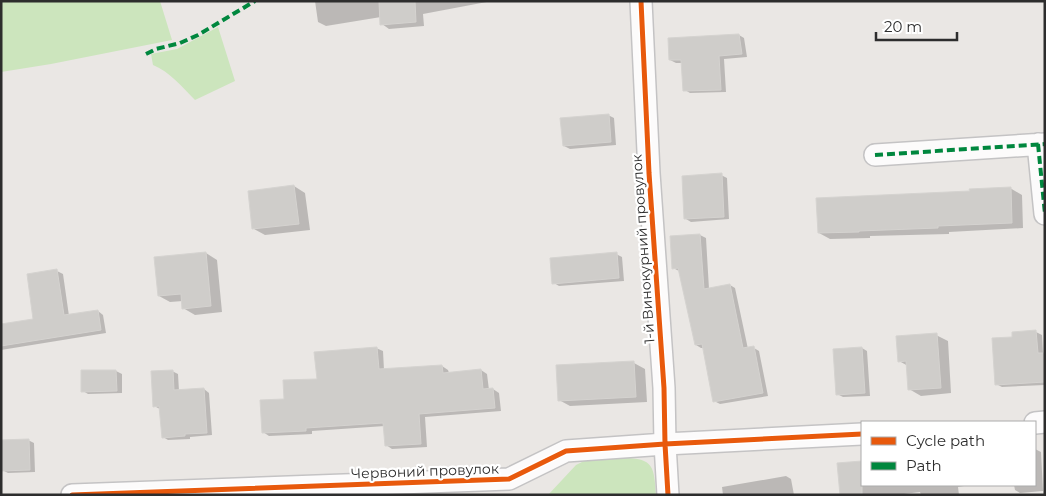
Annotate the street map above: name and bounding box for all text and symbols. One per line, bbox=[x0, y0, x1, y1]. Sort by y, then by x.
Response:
scale bar bbox=[876, 10, 957, 42]
text: 20 m bbox=[884, 17, 922, 36]
street label: 1-й Винокурний провулок bbox=[627, 154, 659, 344]
legend bbox=[861, 421, 1036, 486]
text: Cycle path bbox=[906, 431, 985, 450]
text: Path bbox=[906, 456, 942, 475]
street label: Червоний провулок bbox=[351, 459, 499, 483]

